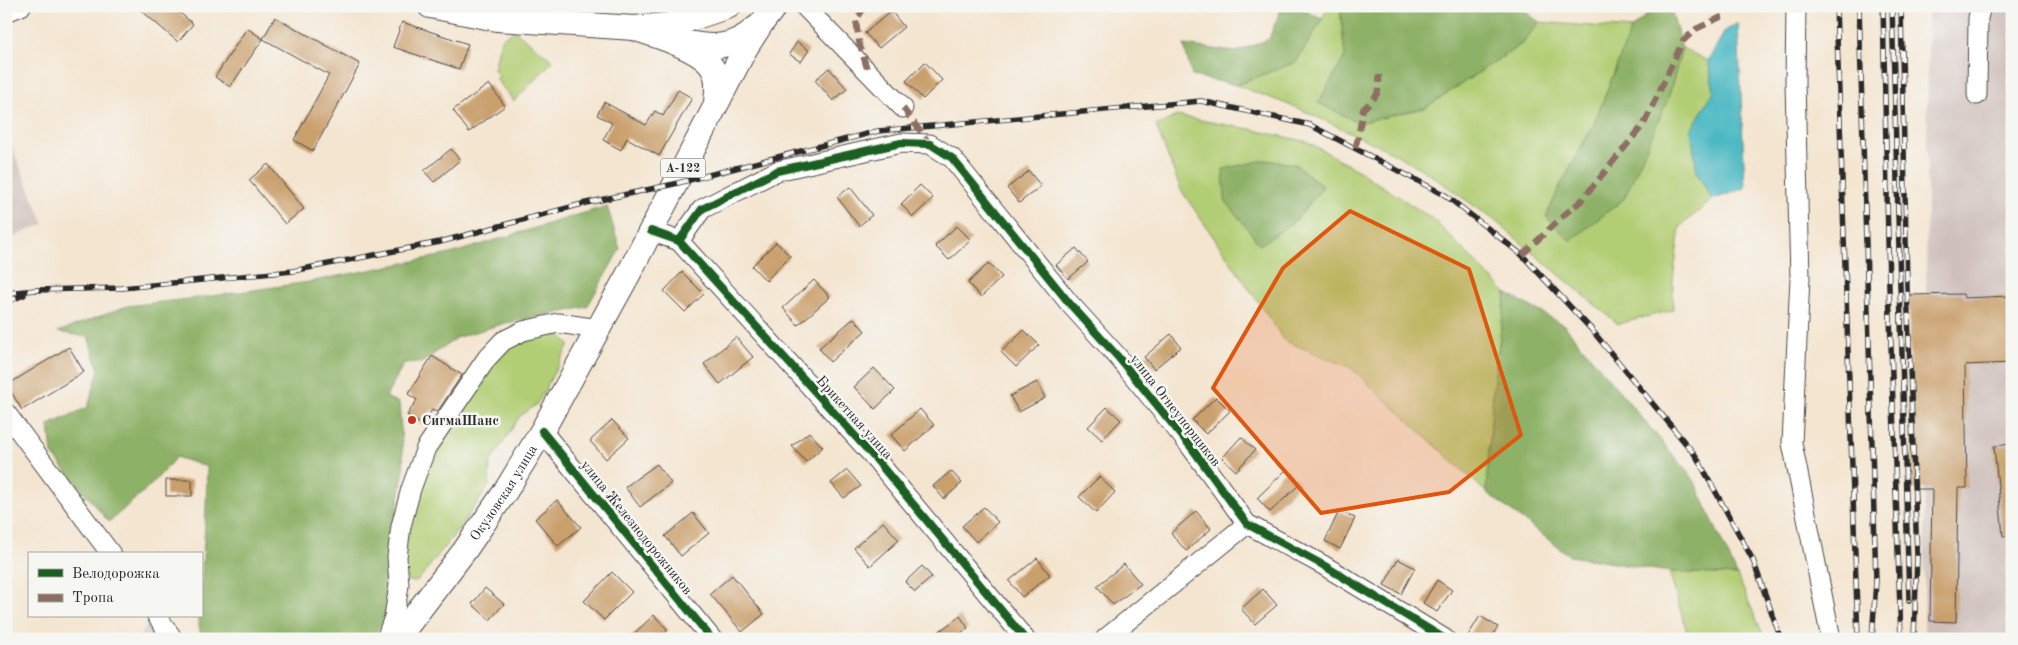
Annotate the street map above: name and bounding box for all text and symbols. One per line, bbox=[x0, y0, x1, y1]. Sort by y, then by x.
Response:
road number: А-122 bbox=[660, 158, 706, 178]
street label: улица Огнеупорщиков bbox=[1127, 352, 1223, 469]
street label: Брикетная улица bbox=[813, 373, 895, 462]
marker: СигмаШанс bbox=[406, 414, 418, 426]
place label: СигмаШанс bbox=[422, 414, 499, 428]
street label: Окуловская улица bbox=[468, 442, 540, 544]
street label: улица Железнодорожников bbox=[578, 458, 695, 598]
legend bbox=[28, 552, 202, 618]
text: Велодорожка bbox=[72, 567, 160, 582]
text: Тропа bbox=[72, 591, 114, 606]

